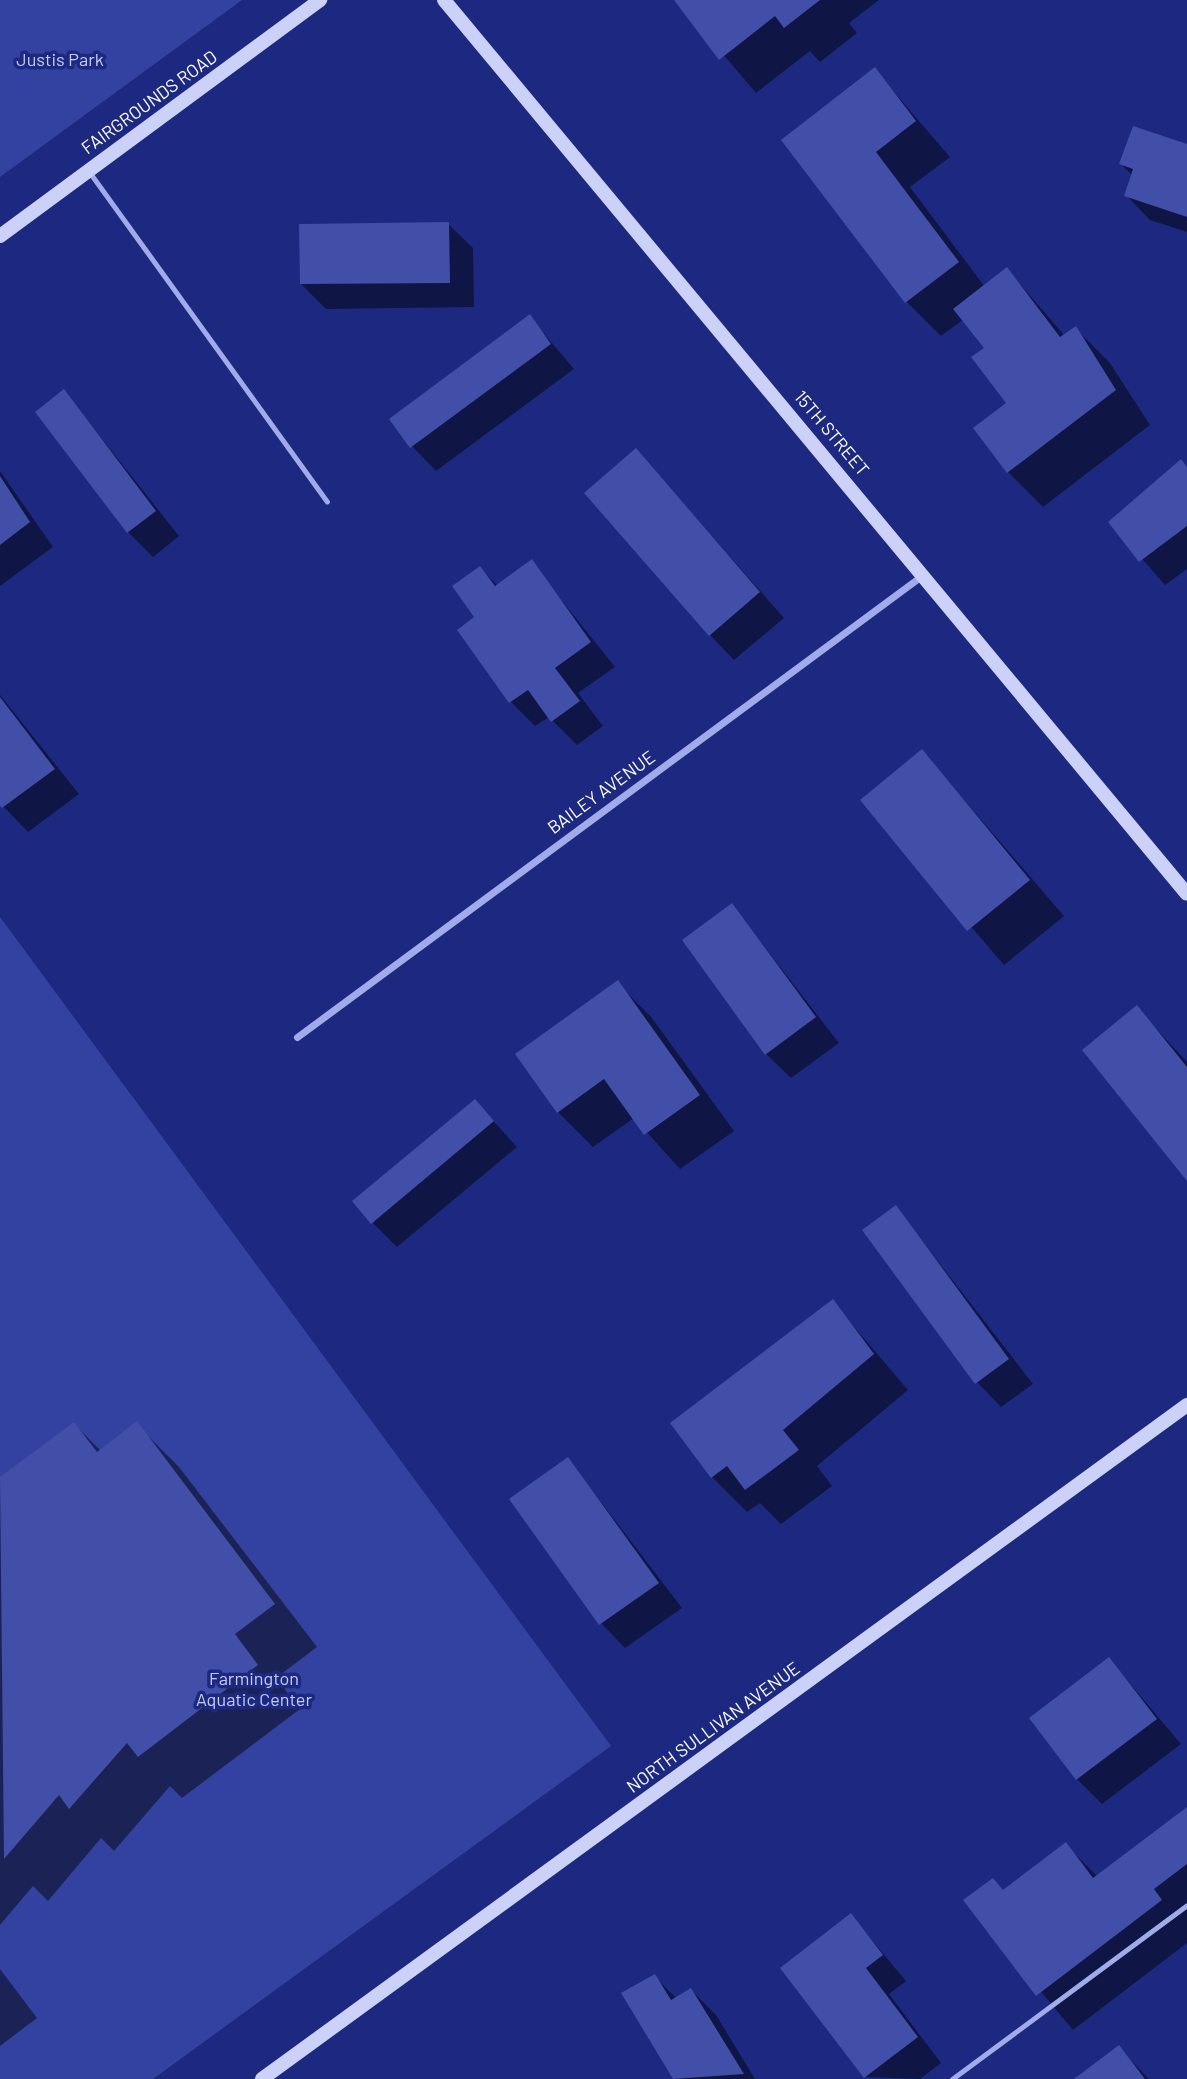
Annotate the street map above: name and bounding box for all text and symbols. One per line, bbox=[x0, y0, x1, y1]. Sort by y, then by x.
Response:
street label: FAIRGROUNDS ROAD bbox=[77, 46, 221, 158]
park label: Justis Park bbox=[16, 48, 104, 70]
street label: 15TH STREET bbox=[790, 386, 874, 480]
street label: BAILEY AVENUE bbox=[543, 746, 659, 838]
street label: NORTH SULLIVAN AVENUE bbox=[622, 1657, 804, 1797]
park label: Farmington Aquatic Center bbox=[196, 1668, 312, 1710]

